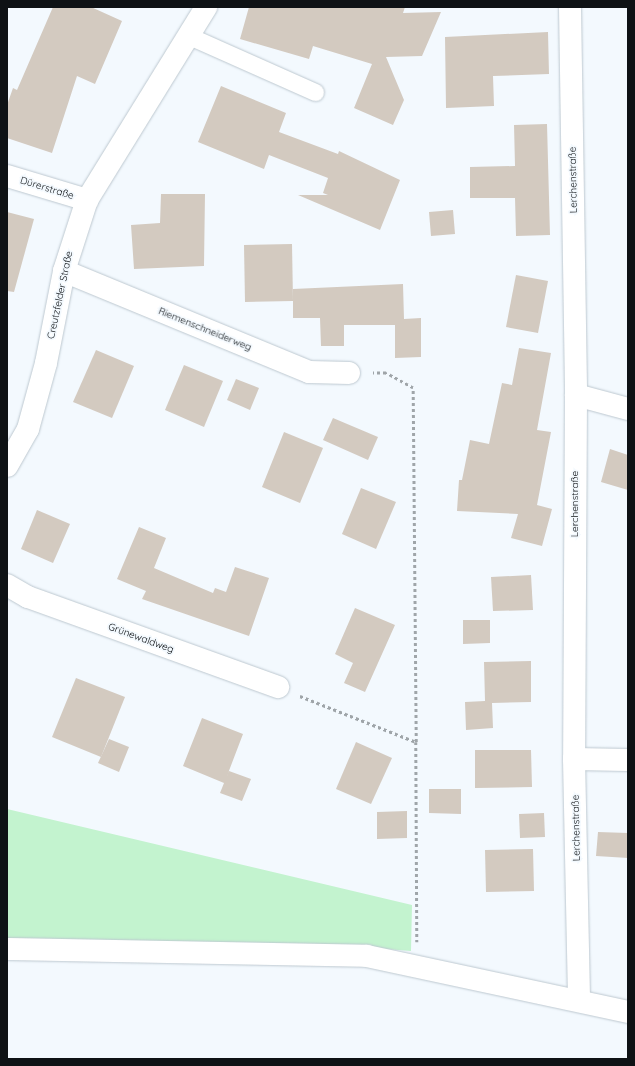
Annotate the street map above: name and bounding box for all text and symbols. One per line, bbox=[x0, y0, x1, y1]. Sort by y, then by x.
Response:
street label: Lerchenstraße bbox=[566, 147, 580, 213]
street label: Dürerstraße bbox=[19, 174, 75, 202]
street label: Creutzfelder Straße bbox=[45, 250, 75, 340]
street label: Riemenschneiderweg bbox=[157, 305, 253, 353]
street label: Lerchenstraße bbox=[569, 471, 581, 537]
street label: Grünewaldweg bbox=[106, 621, 176, 655]
street label: Lerchenstraße bbox=[569, 795, 583, 861]

